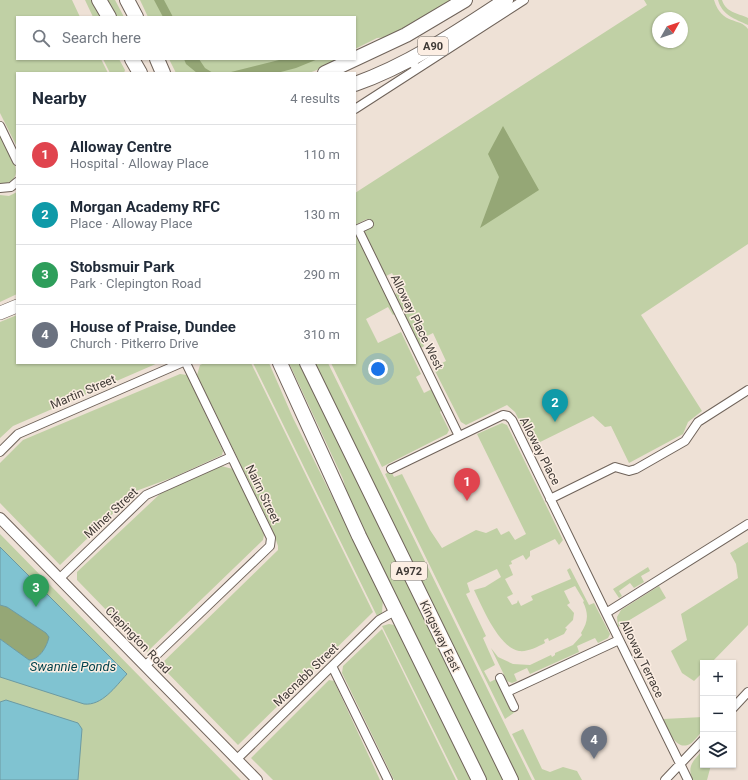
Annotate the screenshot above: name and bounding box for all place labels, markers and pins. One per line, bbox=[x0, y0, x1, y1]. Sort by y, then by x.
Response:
pin: 2 bbox=[542, 389, 568, 422]
pin: 1 bbox=[454, 468, 480, 501]
pin: 3 bbox=[23, 574, 49, 607]
pin: 4 bbox=[581, 726, 607, 759]

